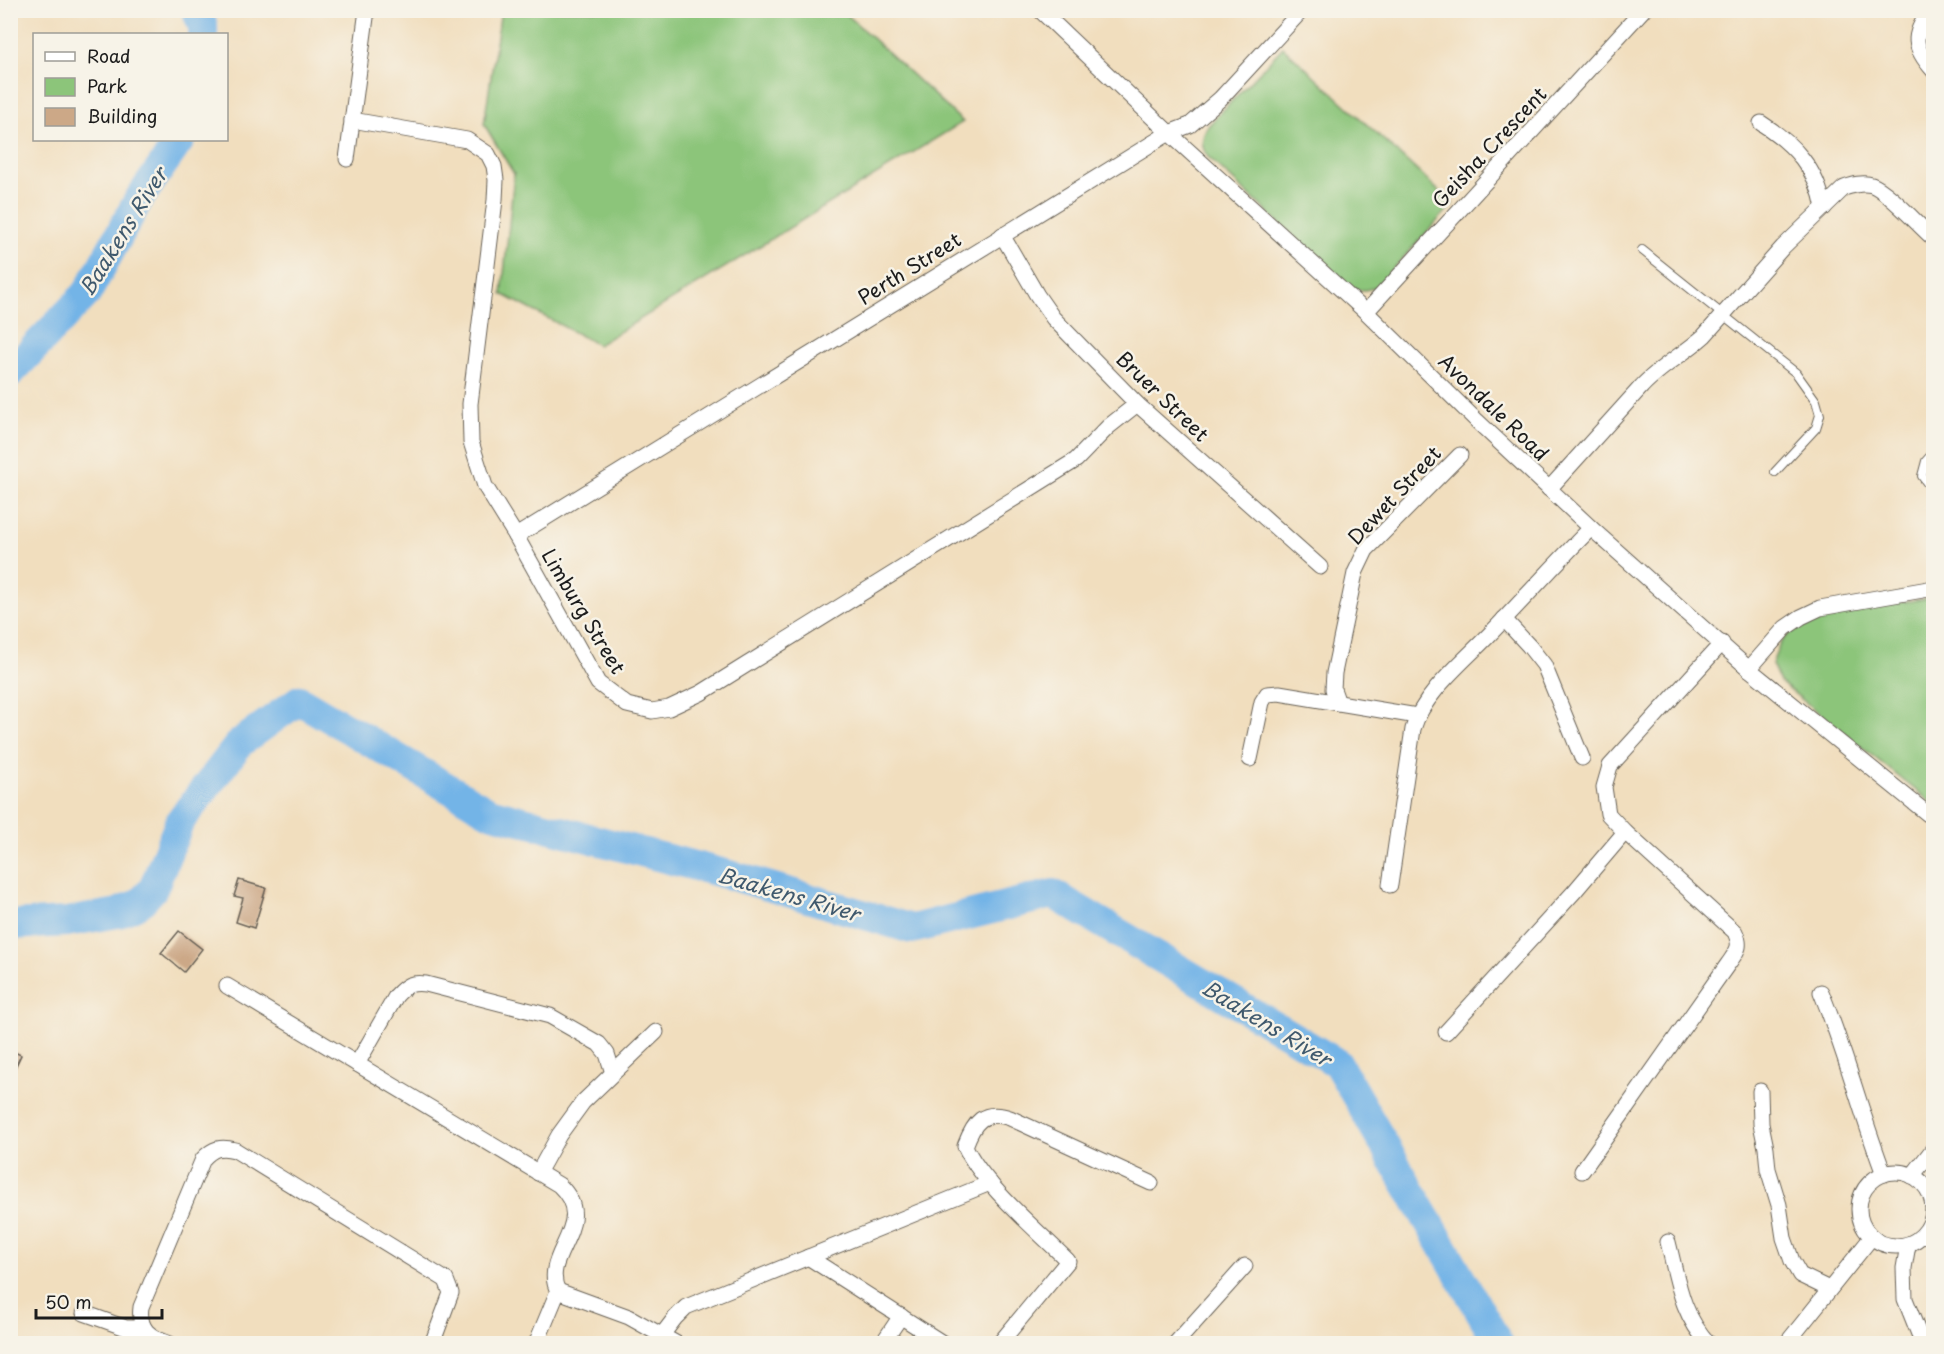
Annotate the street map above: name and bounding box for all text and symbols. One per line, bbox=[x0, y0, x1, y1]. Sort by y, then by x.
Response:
legend bbox=[33, 33, 228, 141]
text: Road bbox=[87, 42, 131, 69]
text: Park bbox=[87, 72, 127, 99]
street label: Geisha Crescent bbox=[1425, 80, 1553, 214]
text: Building bbox=[87, 102, 157, 129]
water label: Baakens River bbox=[70, 159, 176, 301]
street label: Perth Street bbox=[851, 224, 967, 312]
street label: Bruer Street bbox=[1110, 344, 1216, 448]
street label: Avondale Road bbox=[1432, 346, 1556, 468]
street label: Dewet Street bbox=[1340, 439, 1448, 551]
street label: Limburg Street bbox=[535, 543, 633, 679]
water label: Baakens River bbox=[714, 857, 866, 929]
water label: Baakens River bbox=[1196, 971, 1340, 1075]
scale bar bbox=[36, 1282, 162, 1320]
text: 50 m bbox=[45, 1288, 92, 1315]

